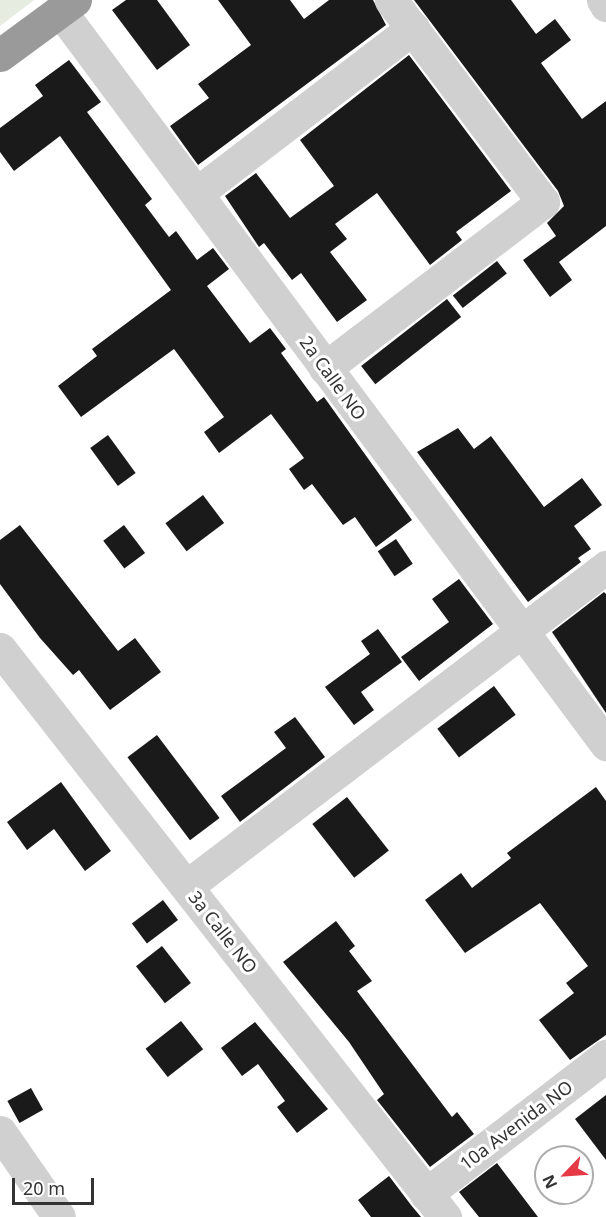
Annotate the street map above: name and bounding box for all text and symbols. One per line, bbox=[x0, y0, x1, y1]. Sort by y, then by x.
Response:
street label: 2a Calle NO bbox=[295, 332, 371, 424]
street label: 3a Calle NO bbox=[184, 887, 262, 977]
street label: 10a Avenida NO bbox=[455, 1076, 577, 1174]
north arrow bbox=[534, 1145, 594, 1205]
scale bar bbox=[15, 1166, 98, 1204]
text: N bbox=[537, 1171, 562, 1192]
text: 20 m bbox=[23, 1176, 65, 1200]

